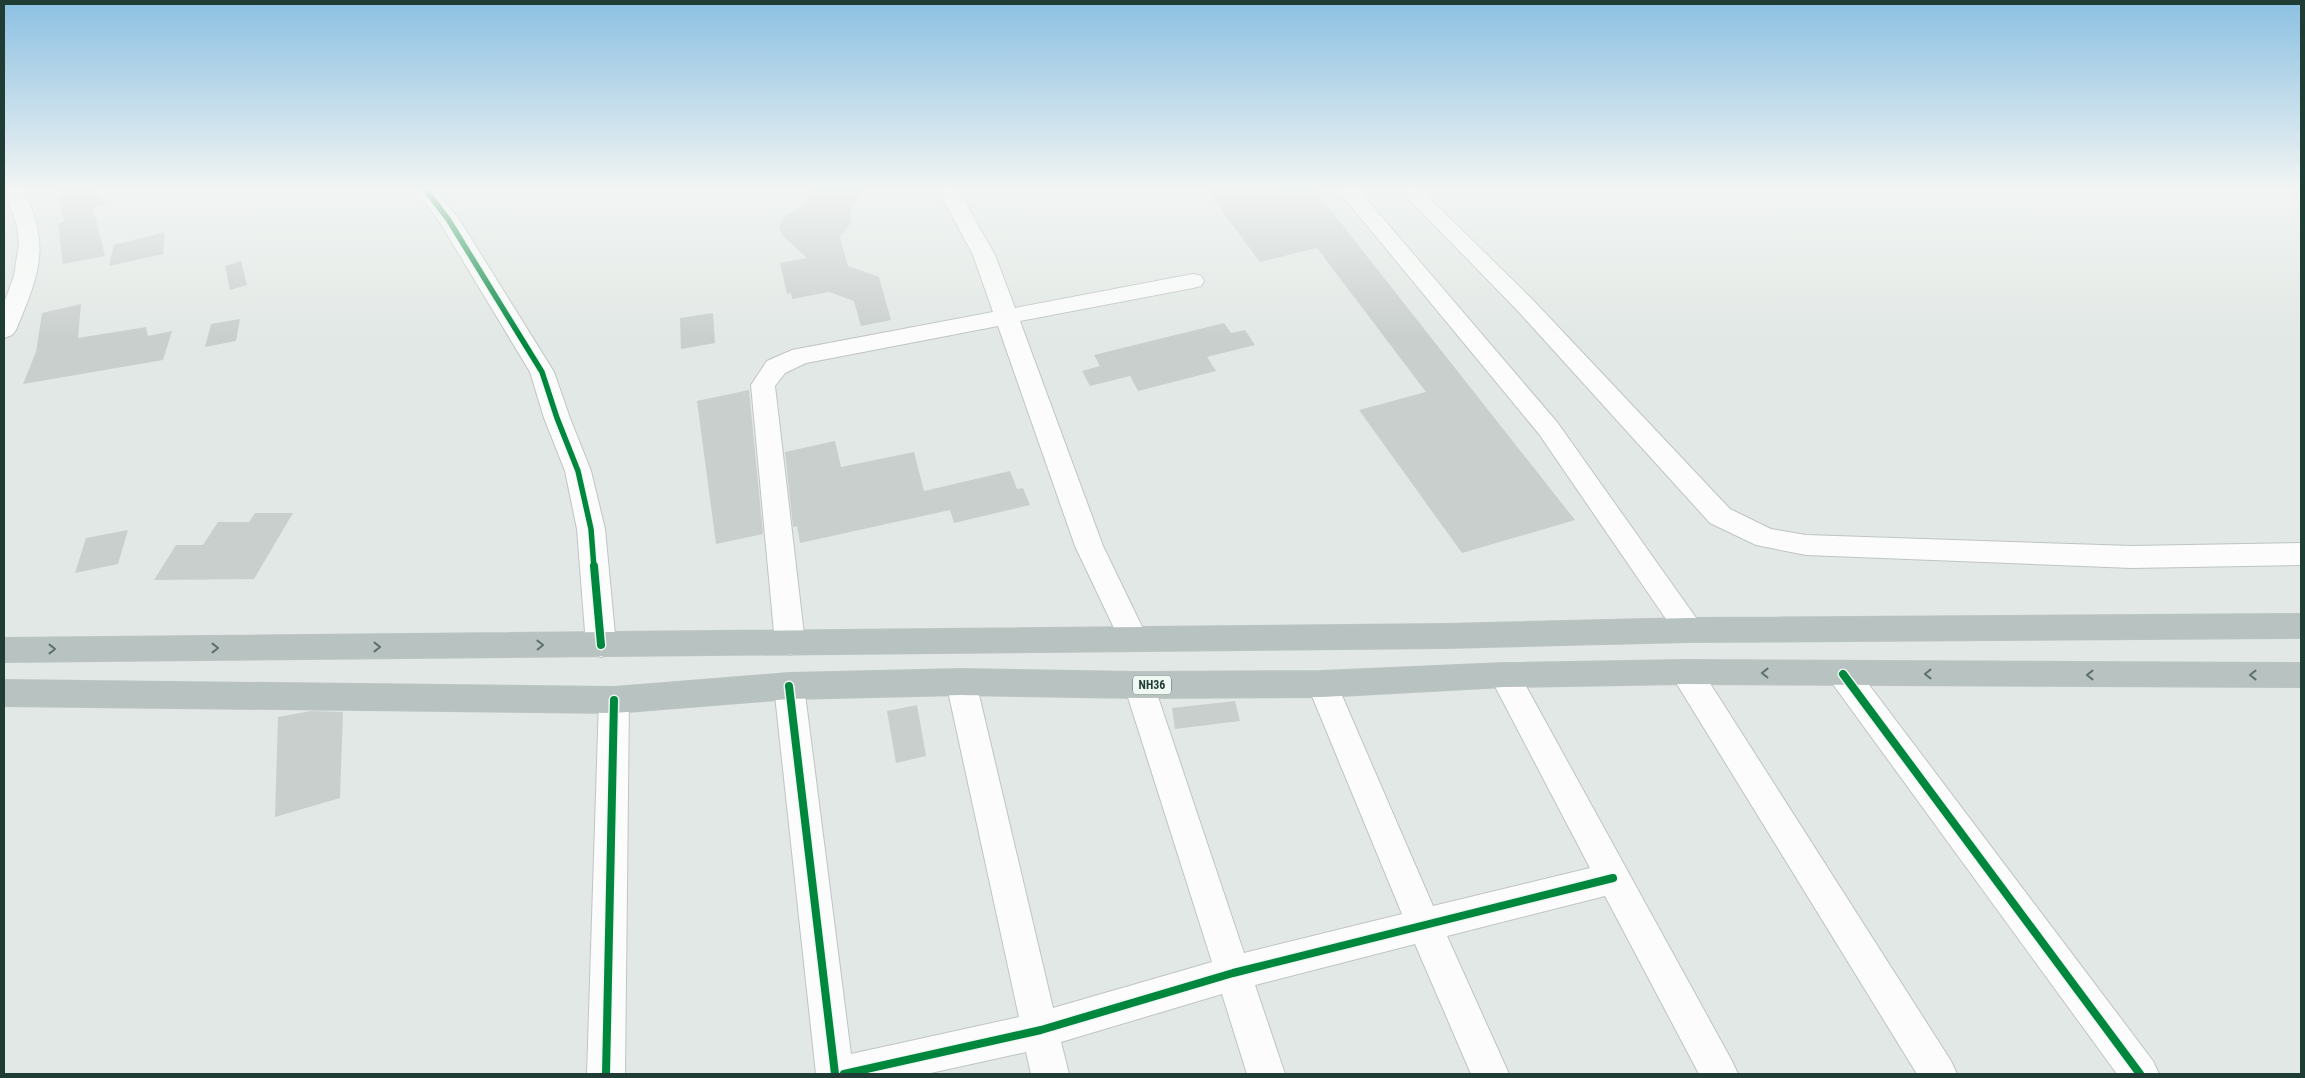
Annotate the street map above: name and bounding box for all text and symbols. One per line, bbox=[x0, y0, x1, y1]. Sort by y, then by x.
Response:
one-way arrow bbox=[536, 640, 544, 650]
one-way arrow bbox=[374, 642, 382, 652]
one-way arrow bbox=[212, 643, 219, 653]
one-way arrow bbox=[49, 644, 57, 655]
one-way arrow bbox=[1761, 668, 1768, 678]
one-way arrow bbox=[1923, 669, 1931, 679]
one-way arrow bbox=[2086, 670, 2094, 680]
one-way arrow bbox=[2248, 670, 2256, 680]
road number: NH36 bbox=[1133, 676, 1171, 694]

